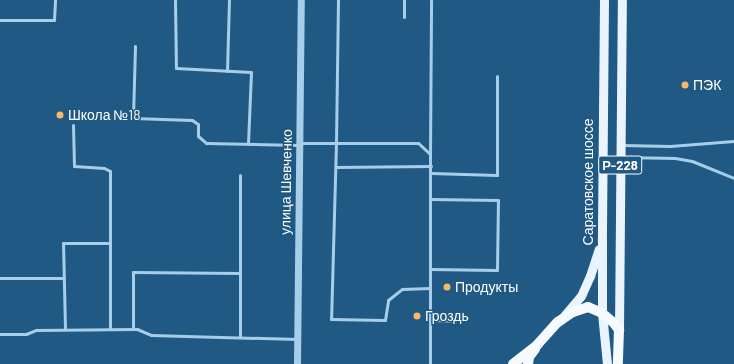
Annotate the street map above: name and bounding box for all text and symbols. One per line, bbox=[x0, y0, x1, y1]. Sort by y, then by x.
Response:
place label: ПЭК bbox=[693, 77, 721, 93]
marker: ПЭК bbox=[680, 80, 690, 90]
place label: Школа №18 bbox=[68, 107, 141, 123]
marker: Школа №18 bbox=[55, 110, 65, 120]
street label: Саратовское шоссе bbox=[580, 118, 596, 246]
street label: улица Шевченко bbox=[277, 129, 295, 235]
road number: Р-228 bbox=[598, 154, 642, 176]
place label: Продукты bbox=[455, 279, 518, 295]
marker: Продукты bbox=[442, 282, 452, 292]
place label: Гроздь bbox=[425, 308, 469, 324]
marker: Гроздь bbox=[412, 311, 422, 321]

